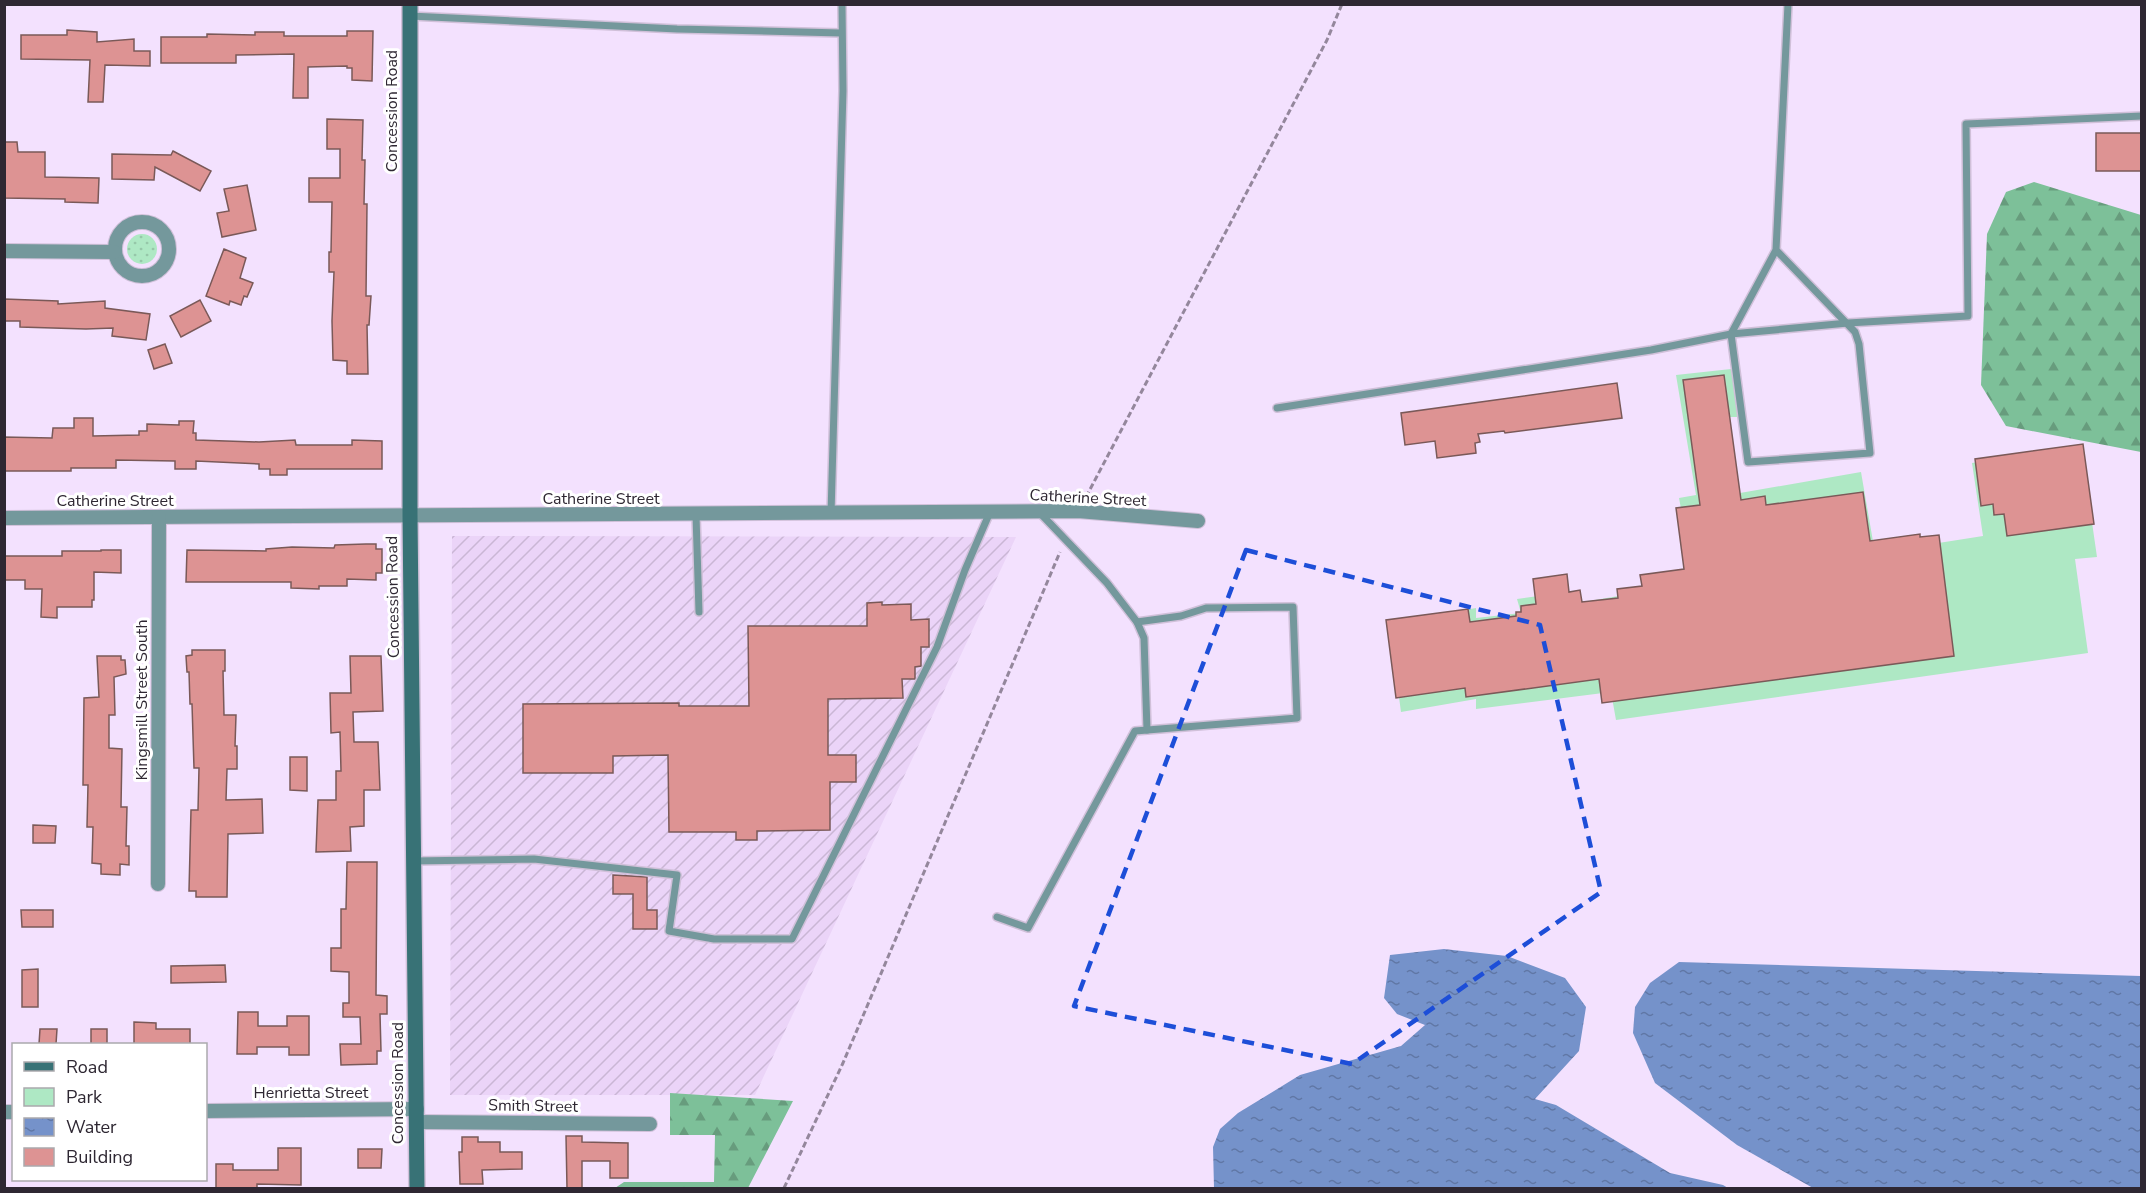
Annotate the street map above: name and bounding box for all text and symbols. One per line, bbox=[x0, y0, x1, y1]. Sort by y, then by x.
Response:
street label: Concession Road bbox=[381, 50, 403, 172]
street label: Catherine Street bbox=[1029, 484, 1147, 512]
street label: Catherine Street bbox=[543, 488, 660, 510]
street label: Catherine Street bbox=[57, 490, 174, 512]
street label: Concession Road bbox=[381, 536, 405, 658]
street label: Kingsmill Street South bbox=[131, 619, 153, 781]
street label: Concession Road bbox=[387, 1022, 409, 1144]
legend bbox=[12, 1043, 207, 1181]
text: Road bbox=[66, 1055, 108, 1079]
street label: Henrietta Street bbox=[254, 1082, 369, 1104]
text: Park bbox=[66, 1085, 103, 1109]
street label: Smith Street bbox=[488, 1094, 578, 1118]
text: Water bbox=[66, 1115, 117, 1139]
text: Building bbox=[66, 1145, 133, 1169]

